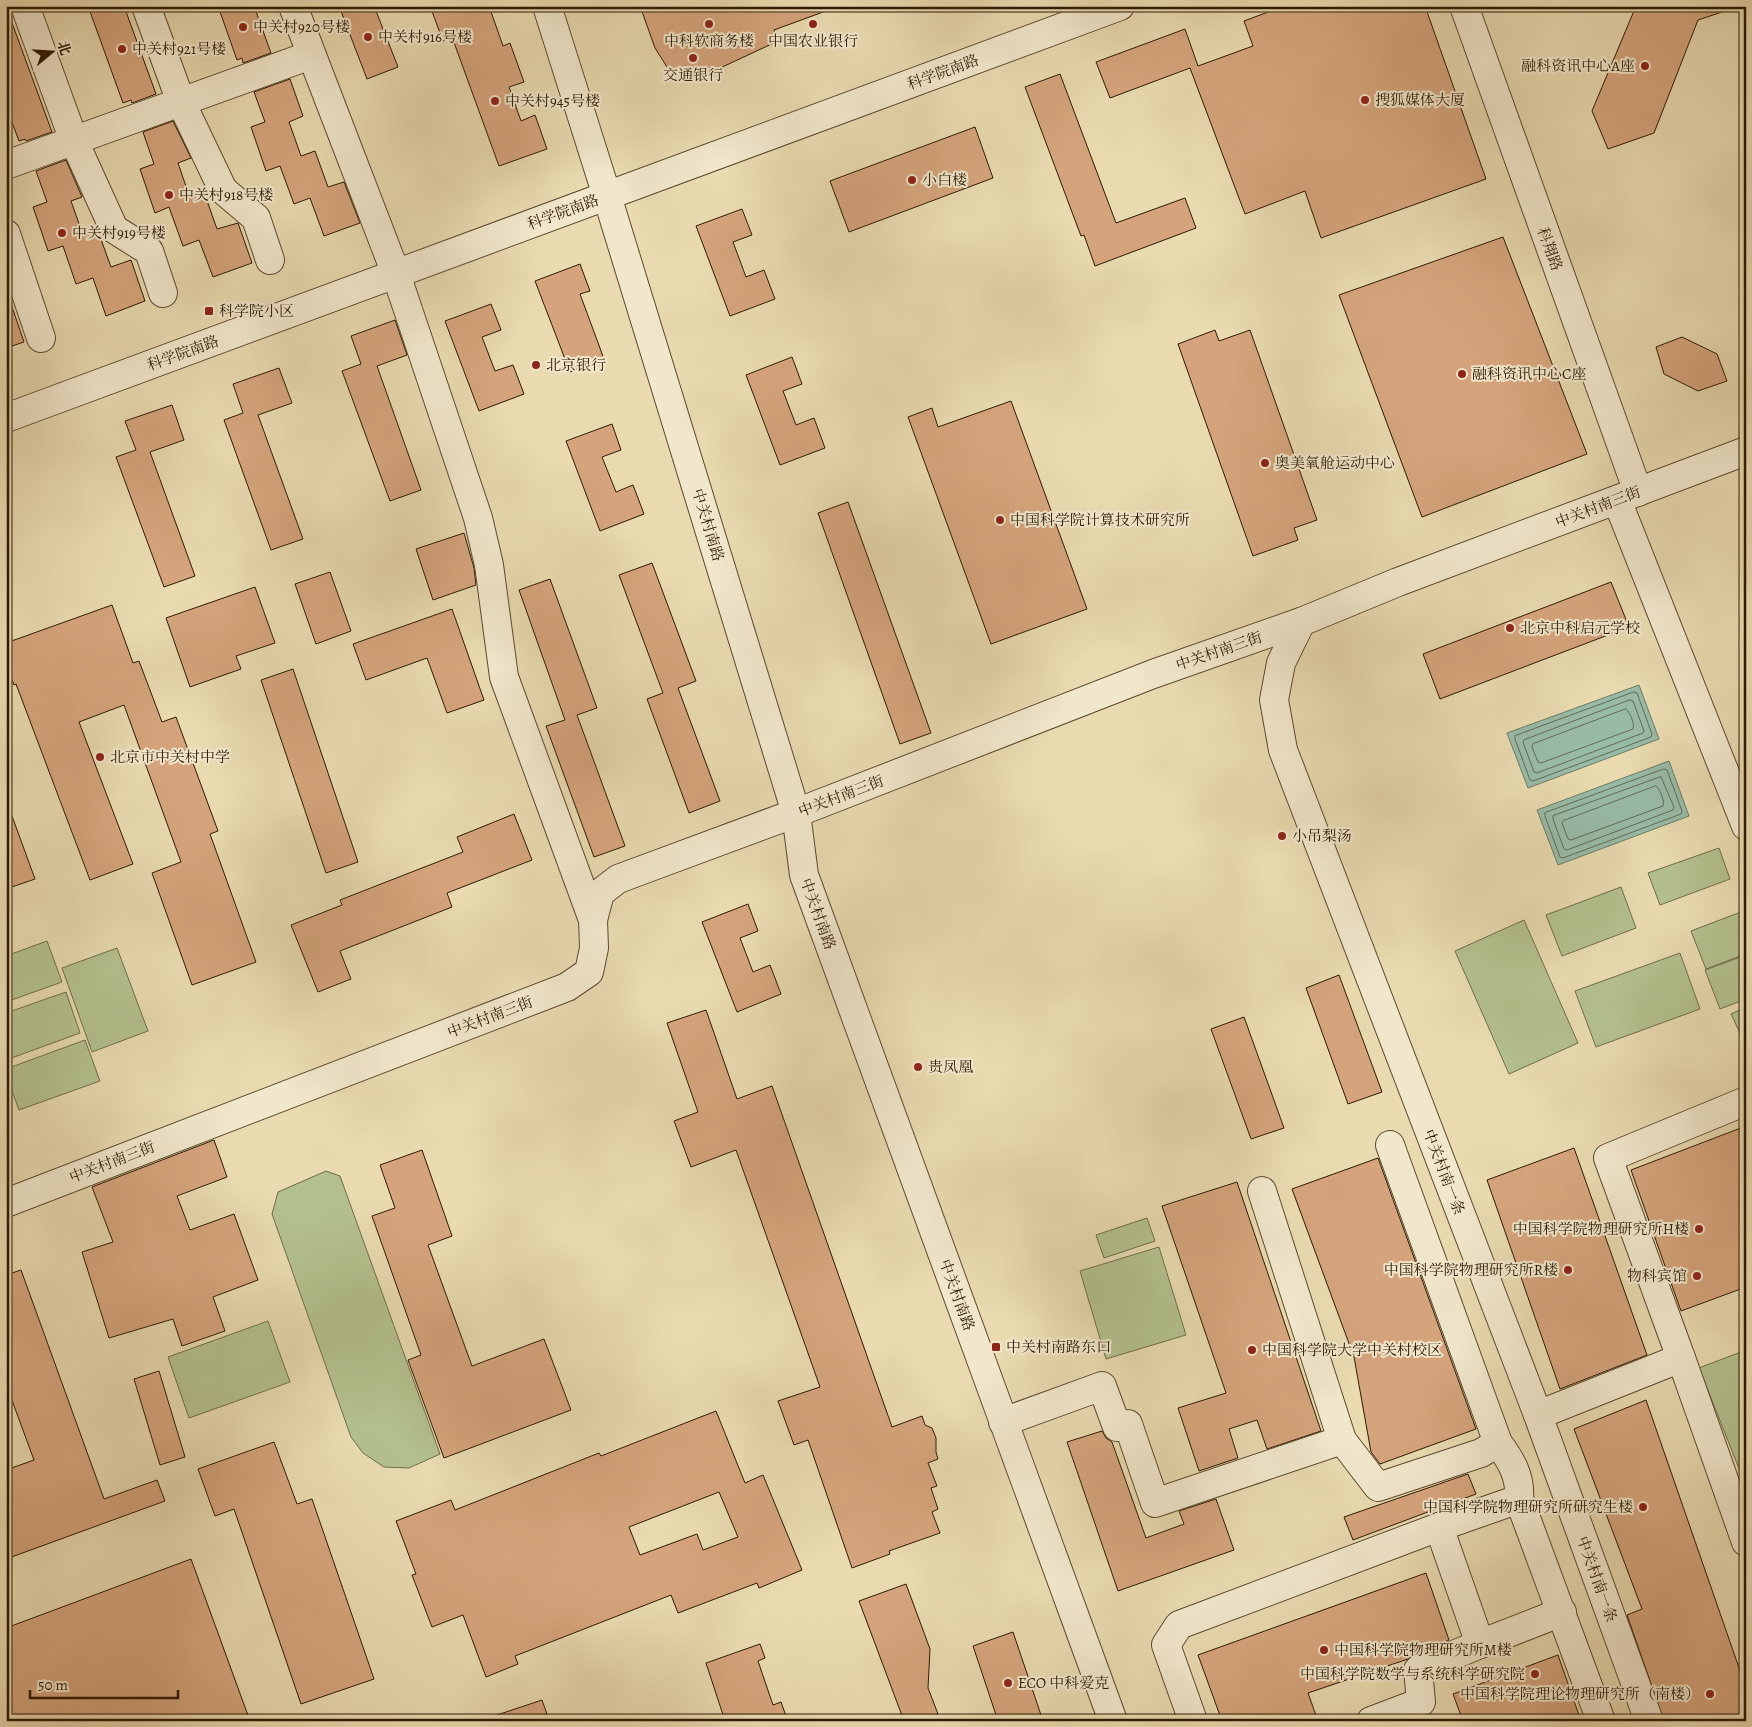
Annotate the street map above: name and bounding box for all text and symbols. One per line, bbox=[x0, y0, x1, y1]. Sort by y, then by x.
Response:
place label: 中关村920号楼 bbox=[253, 17, 350, 37]
marker: 中科软商务楼 bbox=[703, 18, 715, 30]
marker: 中国农业银行 bbox=[807, 18, 819, 30]
marker: 中关村920号楼 bbox=[237, 21, 249, 33]
place label: 中关村916号楼 bbox=[378, 27, 472, 47]
north arrow bbox=[28, 28, 78, 78]
marker: 中关村916号楼 bbox=[362, 31, 374, 43]
place label: 中科软商务楼 bbox=[664, 31, 754, 51]
place label: 中国农业银行 bbox=[768, 31, 858, 51]
text: 北 bbox=[53, 39, 75, 58]
place label: 中关村921号楼 bbox=[132, 39, 226, 59]
marker: 中关村921号楼 bbox=[116, 43, 128, 55]
street label: 科学院南路 bbox=[904, 50, 982, 94]
marker: 交通银行 bbox=[687, 52, 699, 64]
place label: 融科资讯中心A座 bbox=[1521, 56, 1635, 76]
marker: 融科资讯中心A座 bbox=[1639, 60, 1651, 72]
place label: 交通银行 bbox=[663, 65, 723, 85]
place label: 搜狐媒体大厦 bbox=[1375, 90, 1465, 110]
place label: 中关村945号楼 bbox=[505, 91, 600, 111]
marker: 搜狐媒体大厦 bbox=[1359, 94, 1371, 106]
marker: 中关村945号楼 bbox=[489, 95, 501, 107]
place label: 小白楼 bbox=[922, 170, 967, 190]
marker: 小白楼 bbox=[906, 174, 918, 186]
place label: 中关村918号楼 bbox=[179, 185, 273, 205]
marker: 中关村918号楼 bbox=[163, 189, 175, 201]
street label: 科学院南路 bbox=[524, 190, 602, 234]
place label: 中关村919号楼 bbox=[72, 223, 166, 243]
street label: 科翔路 bbox=[1533, 224, 1567, 274]
marker: 中关村919号楼 bbox=[56, 227, 68, 239]
place label: 科学院小区 bbox=[219, 301, 294, 321]
marker: 科学院小区 bbox=[203, 305, 215, 317]
street label: 科学院南路 bbox=[144, 331, 222, 375]
place label: 北京银行 bbox=[546, 355, 606, 375]
marker: 北京银行 bbox=[530, 359, 542, 371]
place label: 融科资讯中心C座 bbox=[1472, 364, 1586, 384]
marker: 融科资讯中心C座 bbox=[1456, 368, 1468, 380]
place label: 奥美氧舱运动中心 bbox=[1275, 453, 1395, 473]
marker: 奥美氧舱运动中心 bbox=[1259, 457, 1271, 469]
street label: 中关村南三街 bbox=[1552, 482, 1644, 532]
street label: 中关村南路 bbox=[687, 486, 729, 564]
place label: 中国科学院计算技术研究所 bbox=[1010, 510, 1190, 530]
marker: 中国科学院计算技术研究所 bbox=[994, 514, 1006, 526]
place label: 北京中科启元学校 bbox=[1520, 618, 1640, 638]
marker: 北京中科启元学校 bbox=[1504, 622, 1516, 634]
street label: 中关村南三街 bbox=[1173, 627, 1265, 675]
place label: 北京市中关村中学 bbox=[110, 747, 230, 767]
marker: 北京市中关村中学 bbox=[94, 751, 106, 763]
street label: 中关村南三街 bbox=[795, 771, 887, 821]
place label: 小吊梨汤 bbox=[1292, 826, 1352, 846]
marker: 小吊梨汤 bbox=[1276, 830, 1288, 842]
street label: 中关村南路 bbox=[796, 875, 840, 953]
street label: 中关村南三街 bbox=[444, 992, 536, 1042]
place label: 贵凤凰 bbox=[928, 1057, 973, 1077]
marker: 贵凤凰 bbox=[912, 1061, 924, 1073]
street label: 中关村南一条 bbox=[1419, 1126, 1469, 1218]
street label: 中关村南三街 bbox=[66, 1137, 158, 1187]
place label: 中国科学院物理研究所H楼 bbox=[1513, 1219, 1689, 1239]
marker: 中国科学院物理研究所H楼 bbox=[1693, 1223, 1705, 1235]
street label: 中关村南路 bbox=[935, 1256, 979, 1334]
place label: 中国科学院物理研究所R楼 bbox=[1384, 1260, 1558, 1280]
marker: 中国科学院物理研究所R楼 bbox=[1562, 1264, 1574, 1276]
place label: 物科宾馆 bbox=[1627, 1266, 1687, 1286]
marker: 物科宾馆 bbox=[1691, 1270, 1703, 1282]
place label: 中关村南路东口 bbox=[1006, 1337, 1111, 1357]
place label: 中国科学院大学中关村校区 bbox=[1262, 1340, 1442, 1360]
marker: 中关村南路东口 bbox=[990, 1341, 1002, 1353]
marker: 中国科学院大学中关村校区 bbox=[1246, 1344, 1258, 1356]
place label: 中国科学院物理研究所研究生楼 bbox=[1423, 1497, 1633, 1517]
marker: 中国科学院物理研究所研究生楼 bbox=[1637, 1501, 1649, 1513]
street label: 中关村南一条 bbox=[1572, 1533, 1622, 1625]
place label: 中国科学院物理研究所M楼 bbox=[1334, 1640, 1512, 1660]
marker: 中国科学院物理研究所M楼 bbox=[1318, 1644, 1330, 1656]
place label: 中国科学院数学与系统科学研究院 bbox=[1300, 1664, 1525, 1684]
scale bar bbox=[30, 1667, 178, 1699]
marker: 中国科学院数学与系统科学研究院 bbox=[1529, 1668, 1541, 1680]
place label: ECO 中科爱克 bbox=[1018, 1673, 1109, 1693]
text: 50 m bbox=[38, 1675, 68, 1695]
marker: ECO 中科爱克 bbox=[1002, 1677, 1014, 1689]
place label: 中国科学院理论物理研究所（南楼） bbox=[1460, 1684, 1700, 1704]
marker: 中国科学院理论物理研究所（南楼） bbox=[1704, 1688, 1716, 1700]

